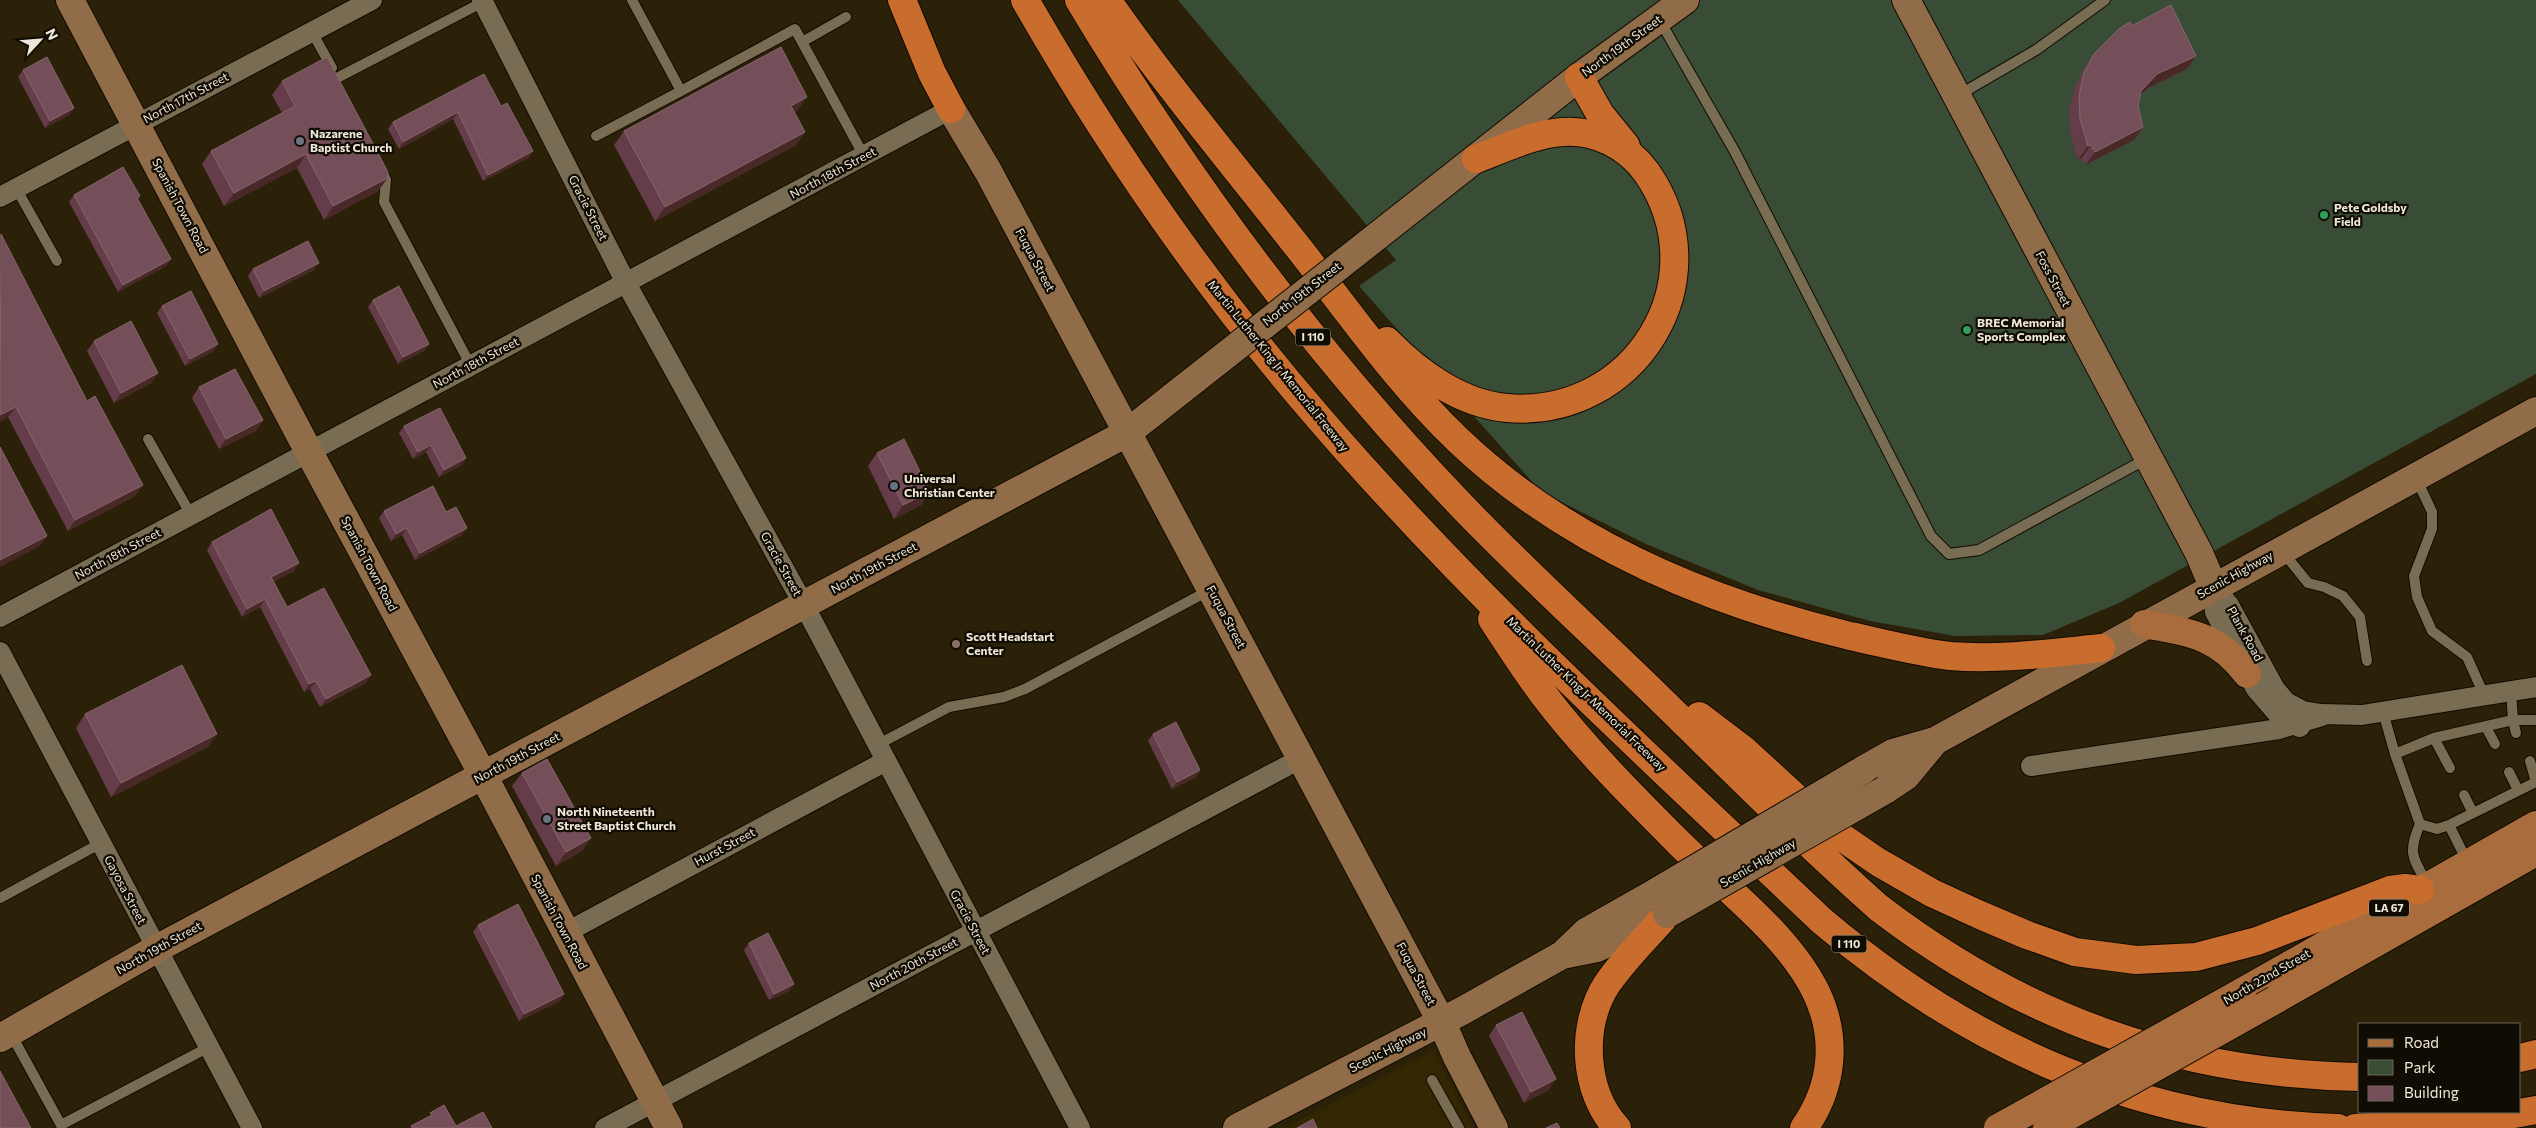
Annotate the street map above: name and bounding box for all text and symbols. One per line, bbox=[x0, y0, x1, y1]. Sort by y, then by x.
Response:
street label: North 19th Street bbox=[1579, 11, 1664, 79]
north arrow bbox=[15, 15, 65, 65]
text: N bbox=[42, 26, 62, 43]
street label: North 17th Street bbox=[140, 69, 231, 126]
place label: Nazarene Baptist Church bbox=[310, 126, 392, 154]
marker: Nazarene Baptist Church bbox=[294, 135, 306, 147]
street label: North 18th Street bbox=[787, 143, 878, 201]
street label: Spanish Town Road bbox=[150, 156, 212, 255]
street label: Gracie Street bbox=[566, 173, 611, 243]
place label: Pete Goldsby Field bbox=[2334, 200, 2407, 228]
marker: Pete Goldsby Field bbox=[2318, 209, 2330, 221]
street label: Fuqua Street bbox=[1013, 226, 1058, 294]
street label: Foss Street bbox=[2033, 248, 2074, 309]
street label: North 19th Street bbox=[1259, 258, 1343, 328]
street label: Martin Luther King Jr Memorial Freeway bbox=[1204, 277, 1352, 454]
place label: BREC Memorial Sports Complex bbox=[1977, 315, 2066, 343]
marker: BREC Memorial Sports Complex bbox=[1961, 324, 1973, 336]
road number: I 110 bbox=[1296, 328, 1330, 346]
street label: North 18th Street bbox=[430, 333, 521, 391]
place label: Universal Christian Center bbox=[904, 471, 995, 499]
marker: Universal Christian Center bbox=[888, 480, 900, 492]
street label: Spanish Town Road bbox=[339, 514, 401, 613]
street label: North 18th Street bbox=[72, 524, 163, 582]
street label: Gracie Street bbox=[758, 529, 805, 598]
street label: North 19th Street bbox=[828, 538, 919, 596]
street label: Scenic Highway bbox=[2194, 547, 2275, 601]
street label: Fuqua Street bbox=[1204, 583, 1249, 651]
street label: Plank Road bbox=[2225, 604, 2267, 663]
street label: Martin Luther King Jr Memorial Freeway bbox=[1503, 613, 1669, 774]
place label: Scott Headstart Center bbox=[966, 629, 1054, 657]
marker: Scott Headstart Center bbox=[950, 638, 962, 650]
street label: North 19th Street bbox=[471, 728, 562, 786]
place label: North Nineteenth Street Baptist Church bbox=[557, 804, 676, 832]
marker: North Nineteenth Street Baptist Church bbox=[541, 813, 553, 825]
street label: Hurst Street bbox=[692, 824, 757, 868]
street label: Scenic Highway bbox=[1717, 835, 1798, 889]
street label: Gayosa Street bbox=[102, 853, 150, 926]
street label: Spanish Town Road bbox=[529, 872, 591, 971]
street label: Gracie Street bbox=[948, 887, 994, 956]
road number: LA 67 bbox=[2369, 900, 2409, 916]
street label: North 19th Street bbox=[113, 918, 204, 976]
street label: North 20th Street bbox=[867, 934, 960, 992]
road number: I 110 bbox=[1832, 936, 1866, 952]
street label: Fuqua Street bbox=[1394, 940, 1439, 1008]
street label: North 22nd Street bbox=[2220, 945, 2313, 1007]
legend bbox=[2358, 1023, 2521, 1113]
street label: Scenic Highway bbox=[1347, 1024, 1428, 1075]
text: Road bbox=[2404, 1033, 2439, 1051]
text: Park bbox=[2404, 1058, 2435, 1076]
text: Building bbox=[2404, 1083, 2459, 1101]

